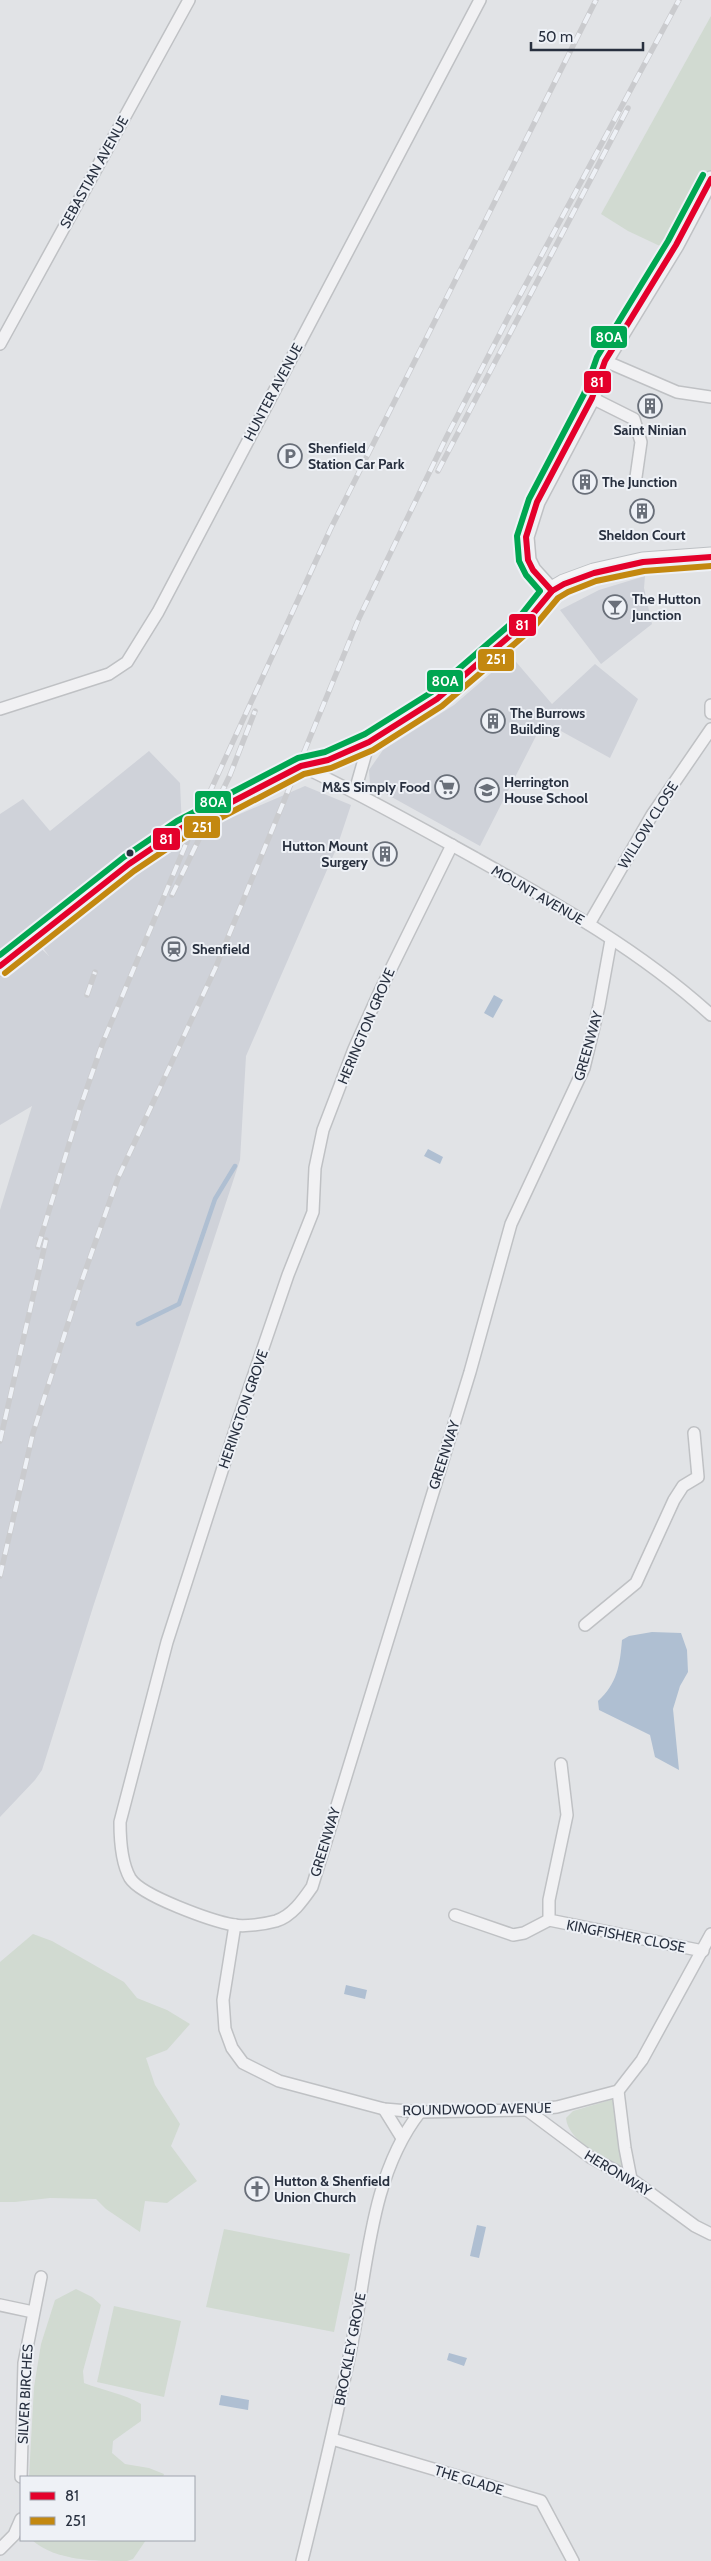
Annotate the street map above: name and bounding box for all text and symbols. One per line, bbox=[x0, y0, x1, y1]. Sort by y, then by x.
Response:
scale bar bbox=[531, 20, 644, 52]
text: 50 m bbox=[538, 28, 573, 46]
street label: SEBASTIAN AVENUE bbox=[56, 112, 132, 231]
line badge: 80A bbox=[590, 325, 628, 349]
text: 80A bbox=[596, 328, 623, 346]
street label: HUNTER AVENUE bbox=[240, 340, 307, 444]
line badge: 81 bbox=[583, 370, 612, 394]
text: 81 bbox=[590, 373, 604, 391]
building icon: Saint Ninian bbox=[637, 393, 663, 419]
place label: Saint Ninian bbox=[614, 421, 686, 439]
place label: Shenfield Station Car Park bbox=[308, 439, 405, 473]
parking icon: Shenfield Station Car Park bbox=[277, 443, 303, 469]
building icon: The Junction bbox=[572, 469, 598, 495]
place label: The Junction bbox=[602, 473, 677, 491]
building icon: Sheldon Court bbox=[629, 498, 655, 524]
place label: Sheldon Court bbox=[599, 526, 686, 544]
place label: The Hutton Junction bbox=[631, 590, 701, 624]
bar icon: The Hutton Junction bbox=[602, 594, 628, 620]
line badge: 81 bbox=[508, 613, 537, 637]
text: 81 bbox=[515, 616, 529, 634]
line badge: 251 bbox=[477, 648, 515, 672]
text: 251 bbox=[486, 650, 506, 668]
line badge: 80A bbox=[426, 669, 464, 693]
text: 80A bbox=[432, 672, 459, 690]
place label: The Burrows Building bbox=[510, 704, 585, 738]
building icon: The Burrows Building bbox=[480, 708, 506, 734]
place label: Herrington House School bbox=[504, 773, 588, 807]
supermarket icon: M&S Simply Food bbox=[434, 774, 460, 800]
school or university icon: Herrington House School bbox=[474, 777, 500, 803]
place label: M&S Simply Food bbox=[322, 778, 430, 796]
street label: WILLOW CLOSE bbox=[614, 778, 682, 872]
line badge: 80A bbox=[194, 790, 232, 814]
text: 80A bbox=[200, 793, 227, 811]
line badge: 251 bbox=[183, 815, 221, 839]
text: 251 bbox=[192, 818, 212, 836]
line badge: 81 bbox=[152, 827, 181, 851]
text: 81 bbox=[159, 830, 173, 848]
place label: Hutton Mount Surgery bbox=[282, 837, 368, 871]
building icon: Hutton Mount Surgery bbox=[372, 841, 398, 867]
unlabelled marker bbox=[125, 848, 135, 858]
street label: MOUNT AVENUE bbox=[488, 861, 588, 929]
station icon: Shenfield bbox=[161, 936, 187, 962]
place label: Shenfield bbox=[192, 940, 250, 958]
street label: HERINGTON GROVE bbox=[333, 965, 399, 1087]
street label: GREENWAY bbox=[569, 1008, 607, 1083]
street label: HERINGTON GROVE bbox=[214, 1347, 272, 1471]
street label: GREENWAY bbox=[424, 1417, 464, 1492]
street label: GREENWAY bbox=[306, 1804, 344, 1879]
street label: KINGFISHER CLOSE bbox=[565, 1916, 687, 1956]
street label: ROUNDWOOD AVENUE bbox=[402, 2099, 552, 2119]
street label: HERONWAY bbox=[581, 2146, 656, 2201]
place label: Hutton & Shenfield Union Church bbox=[274, 2172, 390, 2206]
church icon: Hutton & Shenfield Union Church bbox=[244, 2176, 270, 2202]
street label: BROCKLEY GROVE bbox=[330, 2291, 370, 2407]
street label: SILVER BIRCHES bbox=[13, 2344, 37, 2444]
street label: THE GLADE bbox=[432, 2461, 506, 2499]
legend bbox=[20, 2476, 195, 2541]
text: 81 bbox=[65, 2487, 79, 2505]
text: 251 bbox=[65, 2512, 86, 2530]

